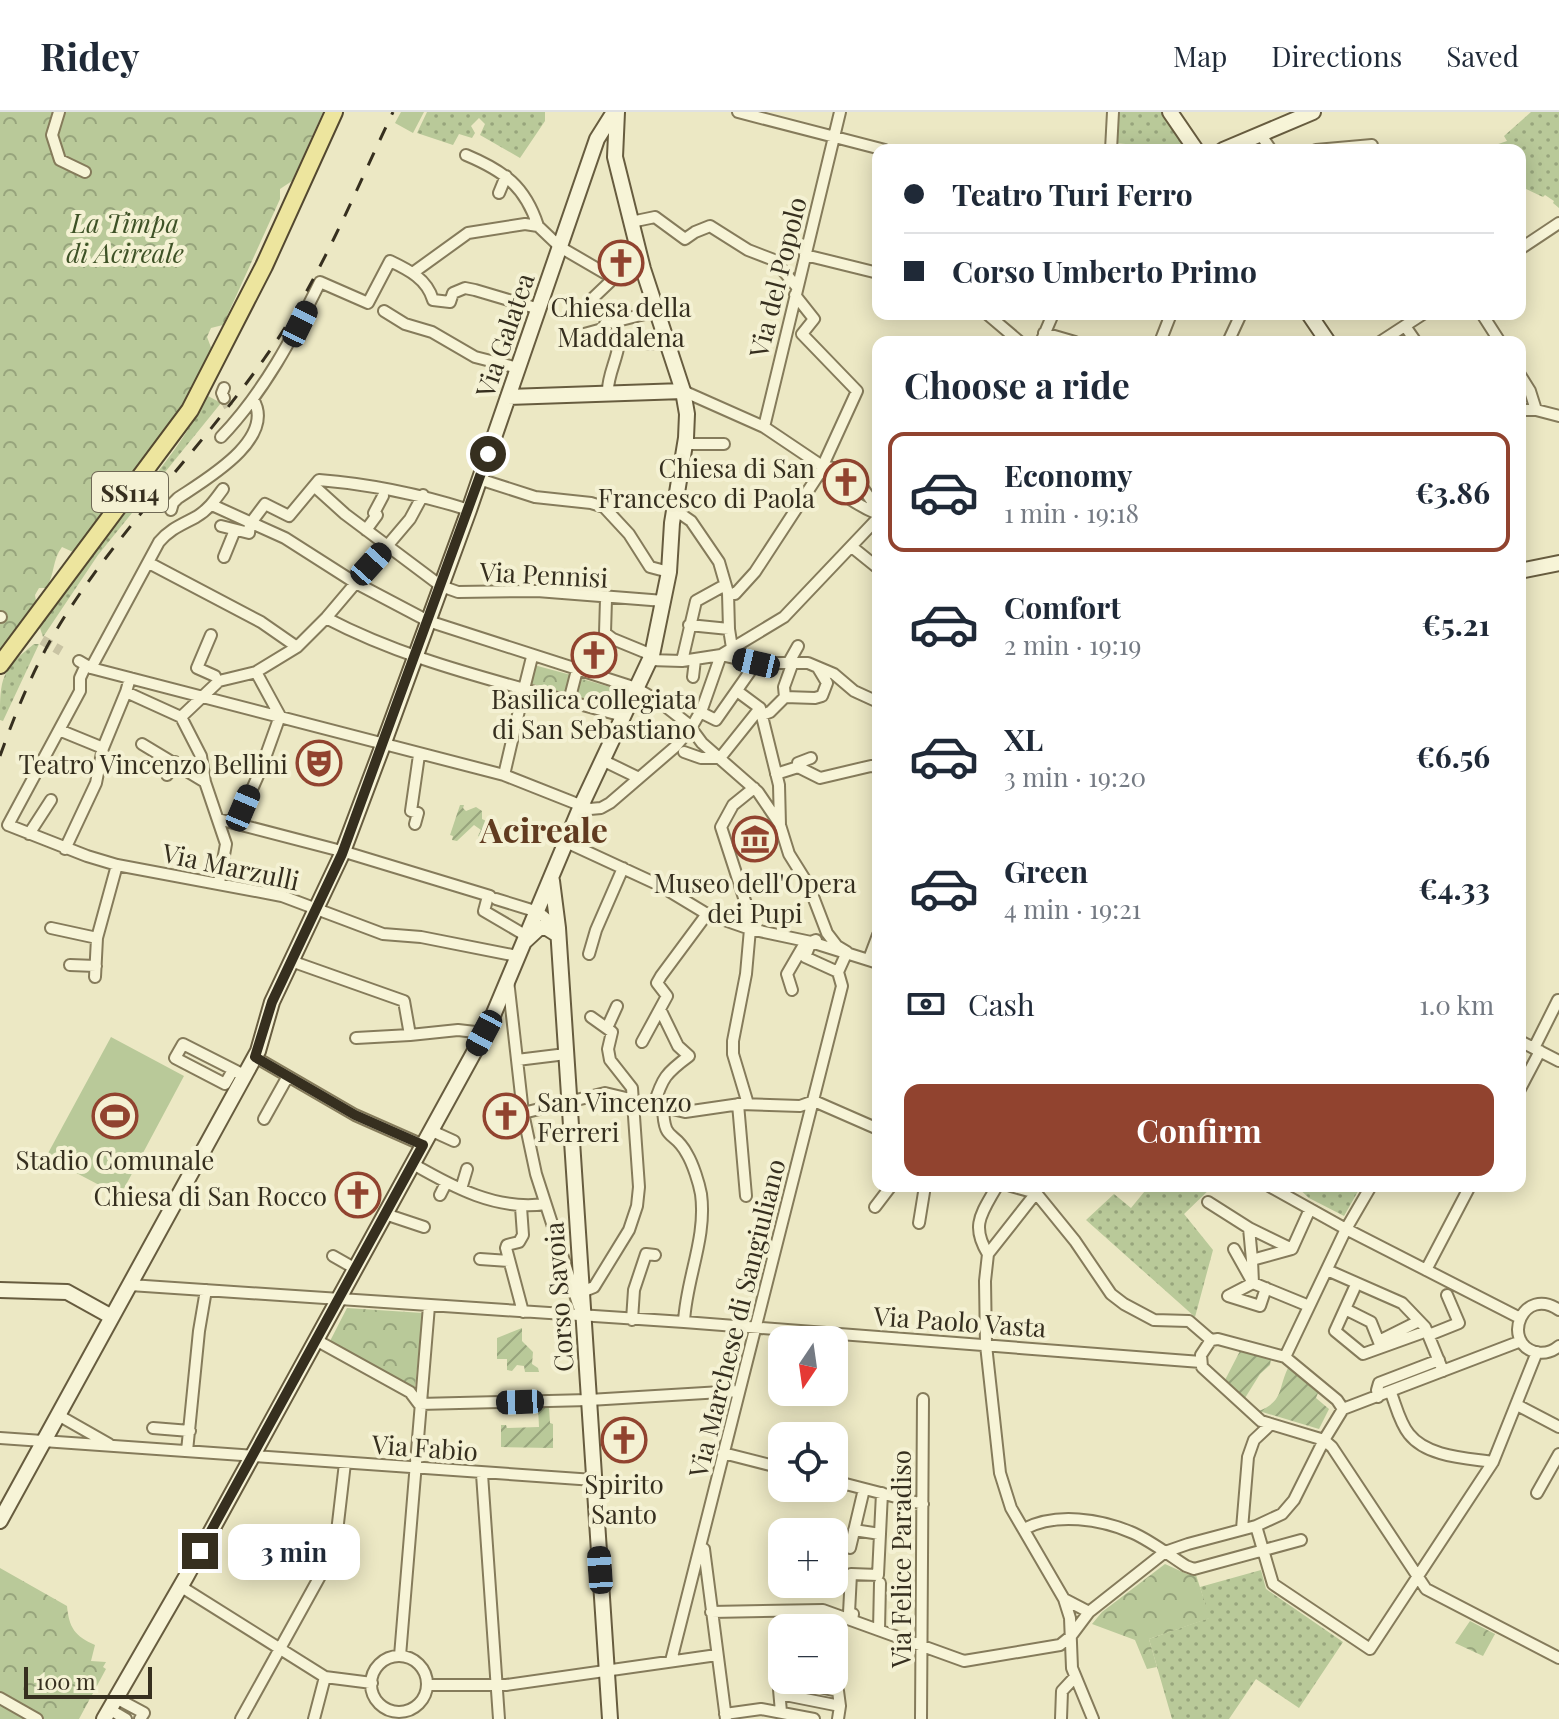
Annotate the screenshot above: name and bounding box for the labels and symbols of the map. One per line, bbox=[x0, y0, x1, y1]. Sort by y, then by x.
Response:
street label: Via del Popolo bbox=[740, 193, 814, 362]
park label: La Timpa di Acireale bbox=[66, 205, 184, 270]
church icon: Chiesa della Maddalena bbox=[597, 239, 645, 287]
street label: Via Galatea bbox=[466, 268, 542, 403]
place label: Chiesa della Maddalena bbox=[551, 289, 691, 354]
car bbox=[279, 297, 321, 351]
route start bbox=[470, 436, 506, 472]
place label: Chiesa di San Francesco di Paola bbox=[598, 450, 815, 515]
church icon: Chiesa di San Francesco di Paola bbox=[822, 458, 870, 506]
road number: SS114 bbox=[92, 472, 168, 512]
car bbox=[346, 538, 396, 590]
street label: Via Pennisi bbox=[478, 553, 609, 595]
church icon: Basilica collegiata di San Sebastiano bbox=[570, 631, 618, 679]
car bbox=[730, 646, 782, 680]
place label: Basilica collegiata di San Sebastiano bbox=[491, 681, 697, 746]
theatre icon: Teatro Vincenzo Bellini bbox=[295, 739, 343, 787]
place label: Teatro Vincenzo Bellini bbox=[19, 746, 288, 781]
car bbox=[223, 781, 263, 835]
district label: Acireale bbox=[479, 806, 608, 852]
museum icon: Museo dell'Opera dei Pupi bbox=[731, 815, 779, 863]
street label: Via Marzulli bbox=[158, 834, 303, 898]
place label: Museo dell'Opera dei Pupi bbox=[653, 865, 857, 930]
car bbox=[462, 1006, 506, 1060]
place label: San Vincenzo Ferreri bbox=[537, 1084, 692, 1149]
sports icon: Stadio Comunale bbox=[91, 1092, 139, 1140]
church icon: San Vincenzo Ferreri bbox=[482, 1092, 530, 1140]
place label: Stadio Comunale bbox=[16, 1142, 214, 1177]
street label: Via Marchese di Sangiuliano bbox=[679, 1155, 793, 1482]
church icon: Chiesa di San Rocco bbox=[334, 1171, 382, 1219]
place label: Chiesa di San Rocco bbox=[94, 1178, 327, 1213]
street label: Corso Savoia bbox=[535, 1221, 581, 1373]
street label: Via Paolo Vasta bbox=[872, 1297, 1047, 1344]
north arrow bbox=[768, 1326, 848, 1406]
car bbox=[496, 1389, 544, 1415]
church icon: Spirito Santo bbox=[600, 1416, 648, 1464]
street label: Via Fabio bbox=[370, 1426, 479, 1468]
street label: Via Felice Paradiso bbox=[883, 1450, 918, 1669]
place label: Spirito Santo bbox=[584, 1466, 664, 1531]
callout: 3 min bbox=[228, 1523, 360, 1579]
route end bbox=[182, 1533, 218, 1569]
car bbox=[586, 1545, 614, 1595]
scale bar bbox=[24, 1663, 152, 1699]

